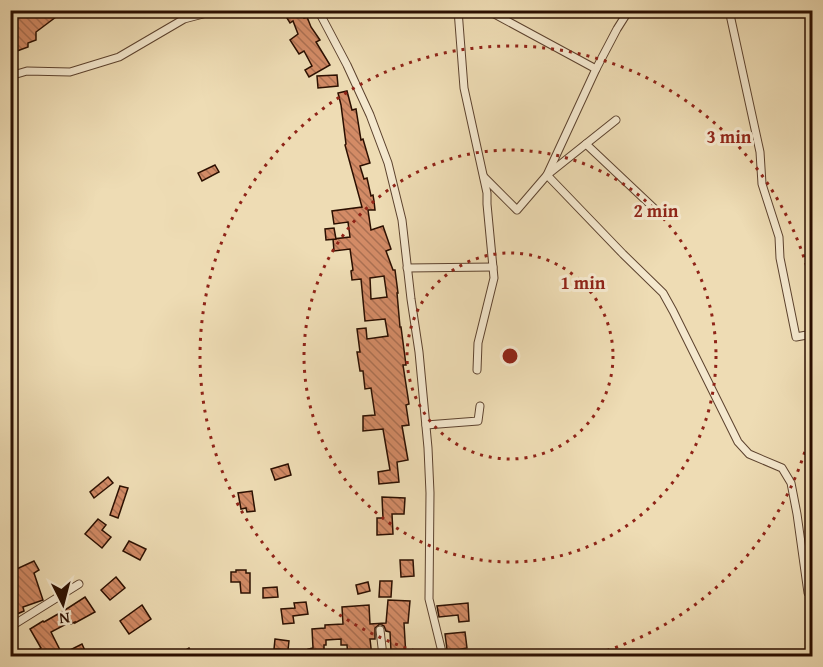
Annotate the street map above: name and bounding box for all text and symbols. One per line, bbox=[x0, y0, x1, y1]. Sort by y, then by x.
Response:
text: 3 min bbox=[707, 123, 752, 150]
text: 2 min bbox=[634, 197, 679, 224]
text: 1 min bbox=[561, 269, 606, 296]
centre of rings bbox=[500, 346, 520, 366]
north arrow bbox=[33, 574, 93, 634]
text: N bbox=[58, 606, 71, 631]

